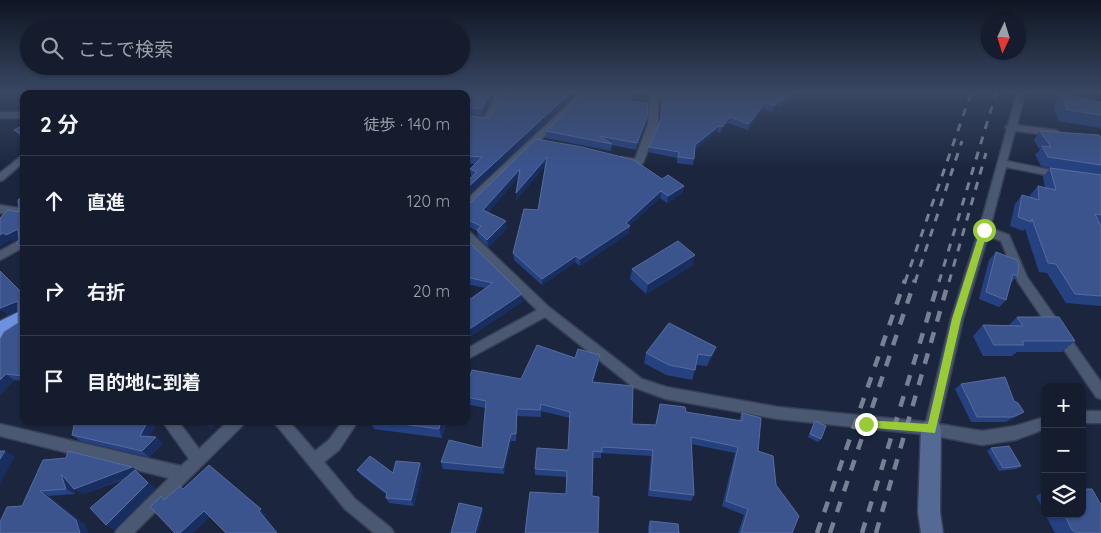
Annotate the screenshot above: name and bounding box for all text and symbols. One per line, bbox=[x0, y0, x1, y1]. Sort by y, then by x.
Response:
north arrow bbox=[981, 15, 1026, 60]
search box bbox=[20, 20, 470, 75]
icon: search bbox=[38, 34, 66, 62]
text: ここで検索 bbox=[78, 37, 173, 61]
text: 2 分 bbox=[40, 111, 79, 137]
text: 徒歩 · 140 m bbox=[364, 114, 450, 134]
icon: ahead bbox=[40, 187, 68, 215]
text: 直進 bbox=[87, 190, 125, 214]
text: 120 m bbox=[407, 191, 450, 211]
route start bbox=[973, 219, 996, 242]
icon: right bbox=[40, 277, 68, 305]
text: 右折 bbox=[87, 280, 125, 304]
text: 20 m bbox=[413, 281, 450, 301]
icon: arrive bbox=[40, 367, 68, 395]
text: 目的地に到着 bbox=[87, 370, 201, 394]
map controls bbox=[1041, 383, 1086, 518]
button: + bbox=[1041, 383, 1086, 428]
route end bbox=[855, 413, 878, 436]
button: − bbox=[1041, 428, 1086, 473]
button: layers bbox=[1041, 473, 1086, 518]

